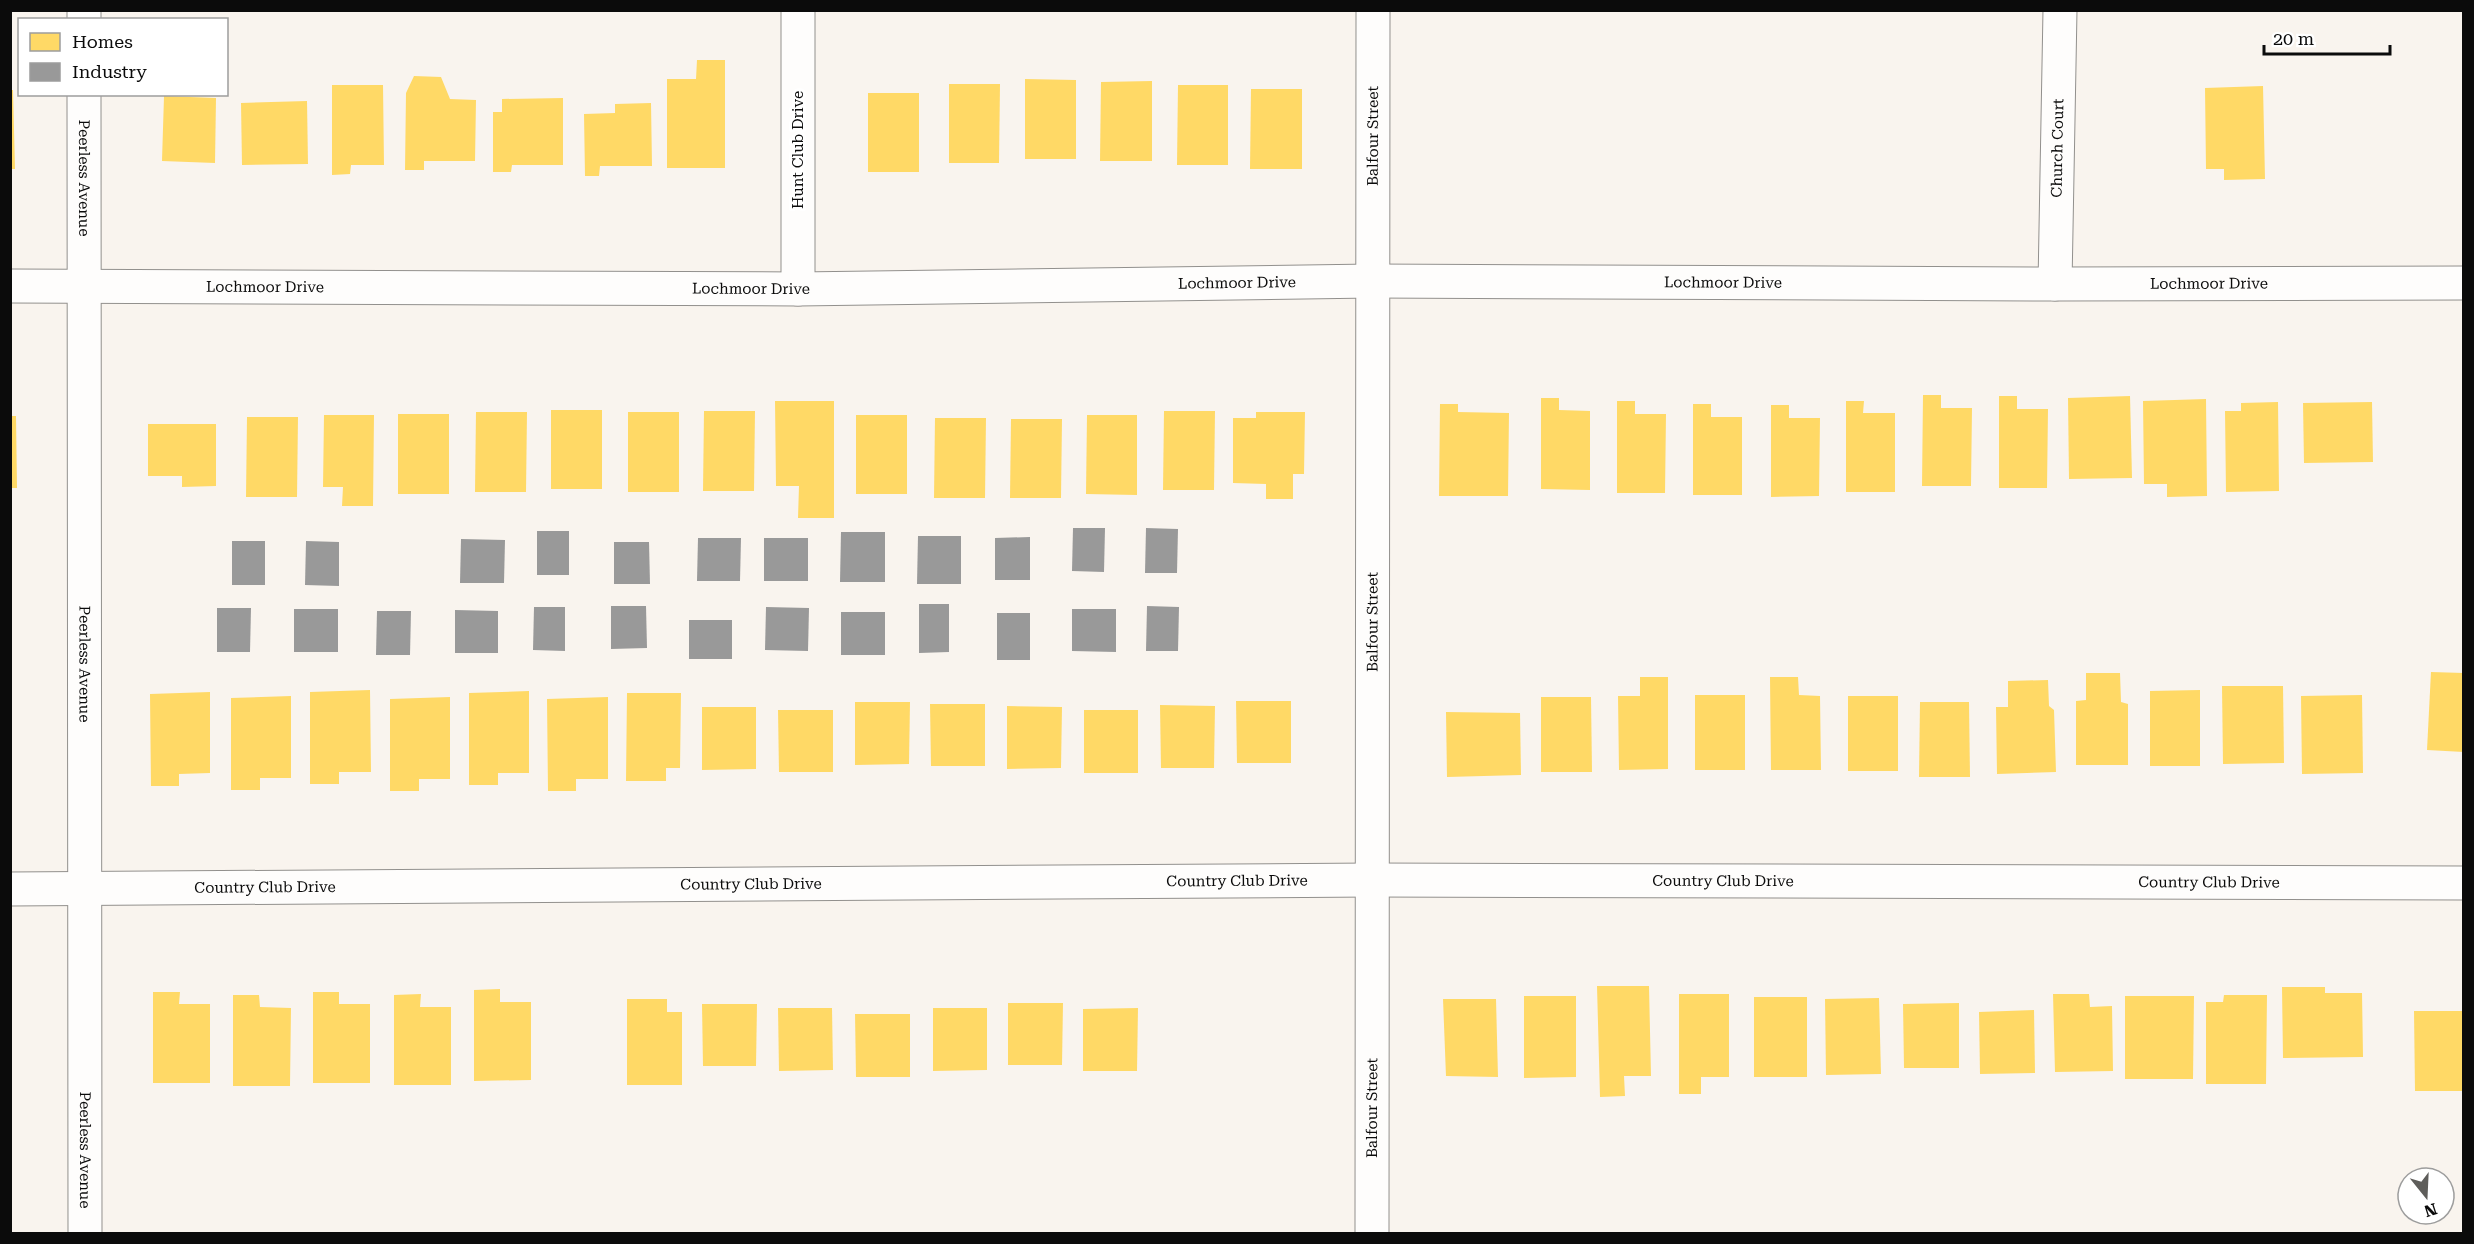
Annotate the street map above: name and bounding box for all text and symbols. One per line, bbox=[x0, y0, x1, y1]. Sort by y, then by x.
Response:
legend bbox=[18, 18, 228, 96]
scale bar bbox=[2264, 18, 2390, 56]
text: 20 m bbox=[2273, 28, 2314, 49]
text: Homes bbox=[72, 31, 133, 52]
text: Industry bbox=[72, 61, 147, 82]
street label: Balfour Street bbox=[1364, 86, 1382, 186]
street label: Hunt Club Drive bbox=[789, 91, 807, 209]
street label: Church Court bbox=[2048, 98, 2067, 198]
street label: Peerless Avenue bbox=[75, 120, 93, 236]
street label: Lochmoor Drive bbox=[1178, 273, 1296, 293]
street label: Lochmoor Drive bbox=[1664, 273, 1782, 292]
street label: Lochmoor Drive bbox=[2150, 274, 2268, 293]
street label: Lochmoor Drive bbox=[206, 278, 324, 296]
street label: Lochmoor Drive bbox=[692, 280, 810, 298]
street label: Balfour Street bbox=[1363, 572, 1382, 672]
street label: Peerless Avenue bbox=[75, 606, 94, 722]
street label: Country Club Drive bbox=[1166, 871, 1308, 890]
street label: Country Club Drive bbox=[1652, 872, 1794, 890]
street label: Country Club Drive bbox=[2138, 873, 2280, 891]
street label: Country Club Drive bbox=[680, 875, 822, 894]
street label: Country Club Drive bbox=[194, 878, 336, 897]
street label: Balfour Street bbox=[1363, 1058, 1381, 1158]
street label: Peerless Avenue bbox=[76, 1092, 94, 1208]
north arrow bbox=[2396, 1166, 2456, 1226]
text: N bbox=[2422, 1199, 2439, 1221]

